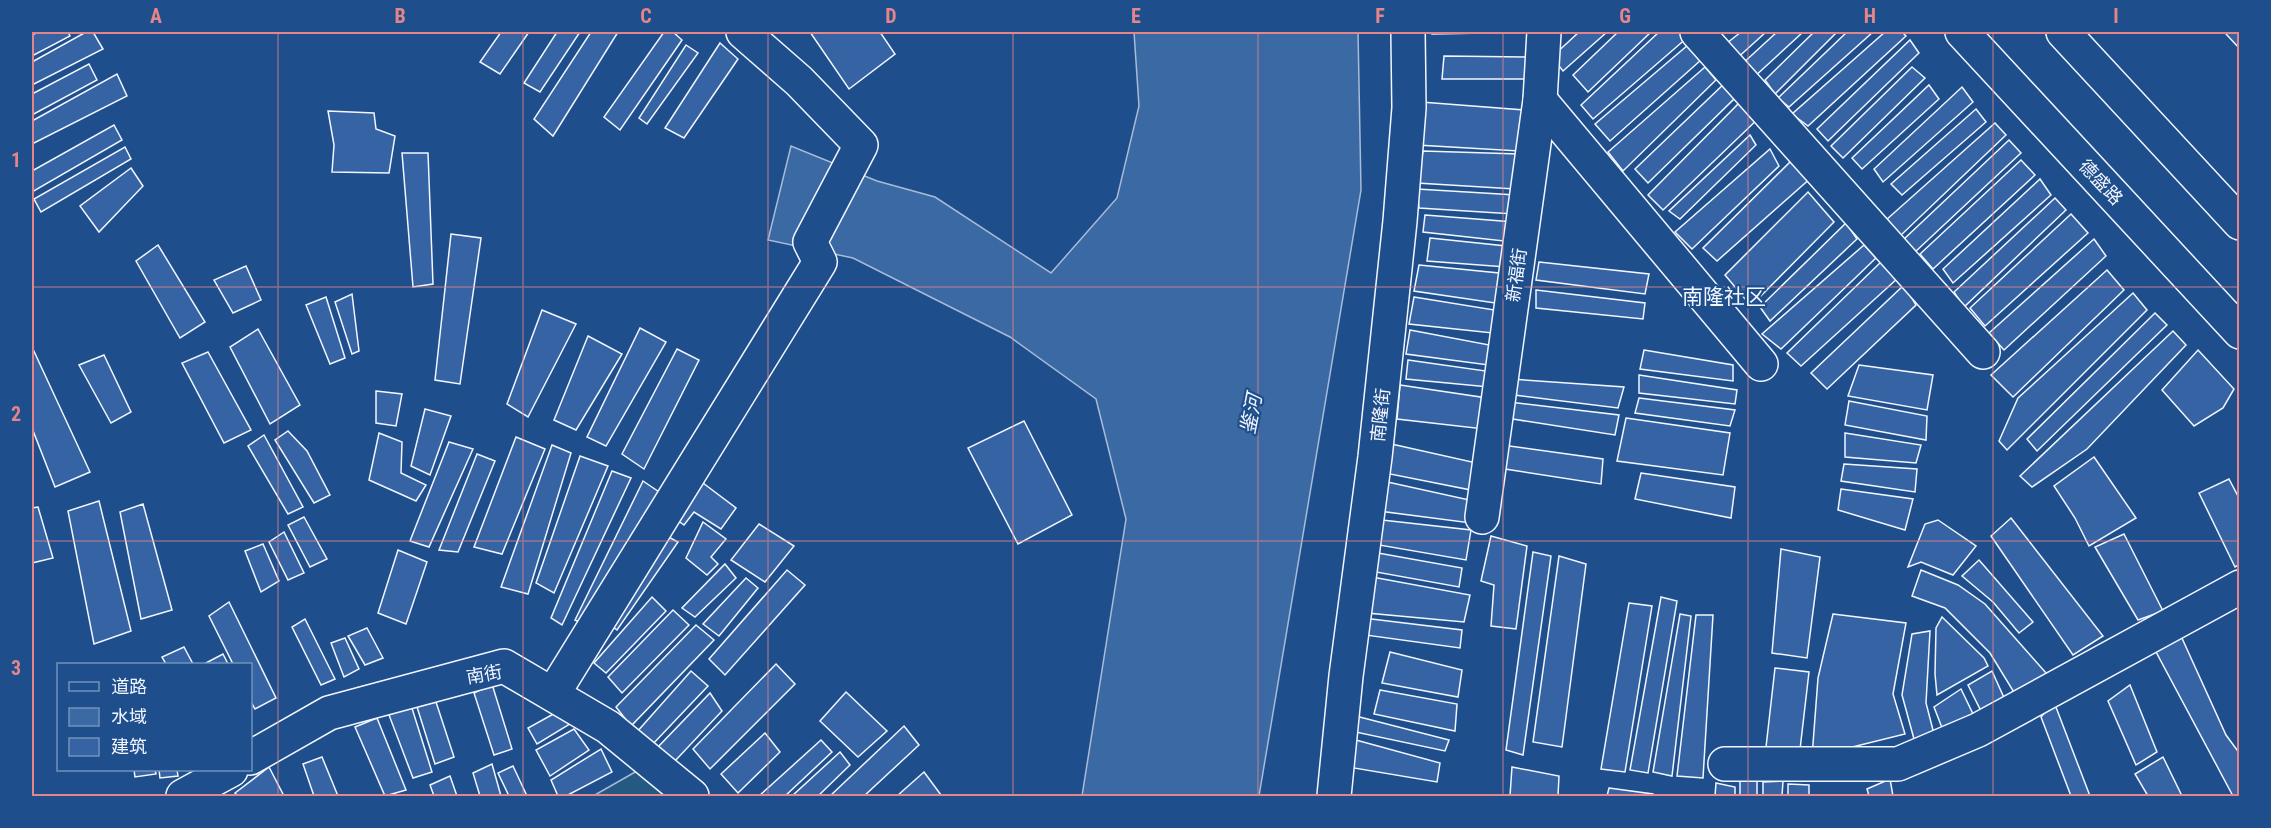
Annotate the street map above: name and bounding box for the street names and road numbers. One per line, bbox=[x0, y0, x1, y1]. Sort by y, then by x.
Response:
street label: 德盛路 bbox=[2075, 155, 2127, 209]
street label: 新福街 bbox=[1502, 247, 1530, 303]
street label: 南隆街 bbox=[1367, 387, 1393, 443]
street label: 南街 bbox=[464, 661, 504, 687]

